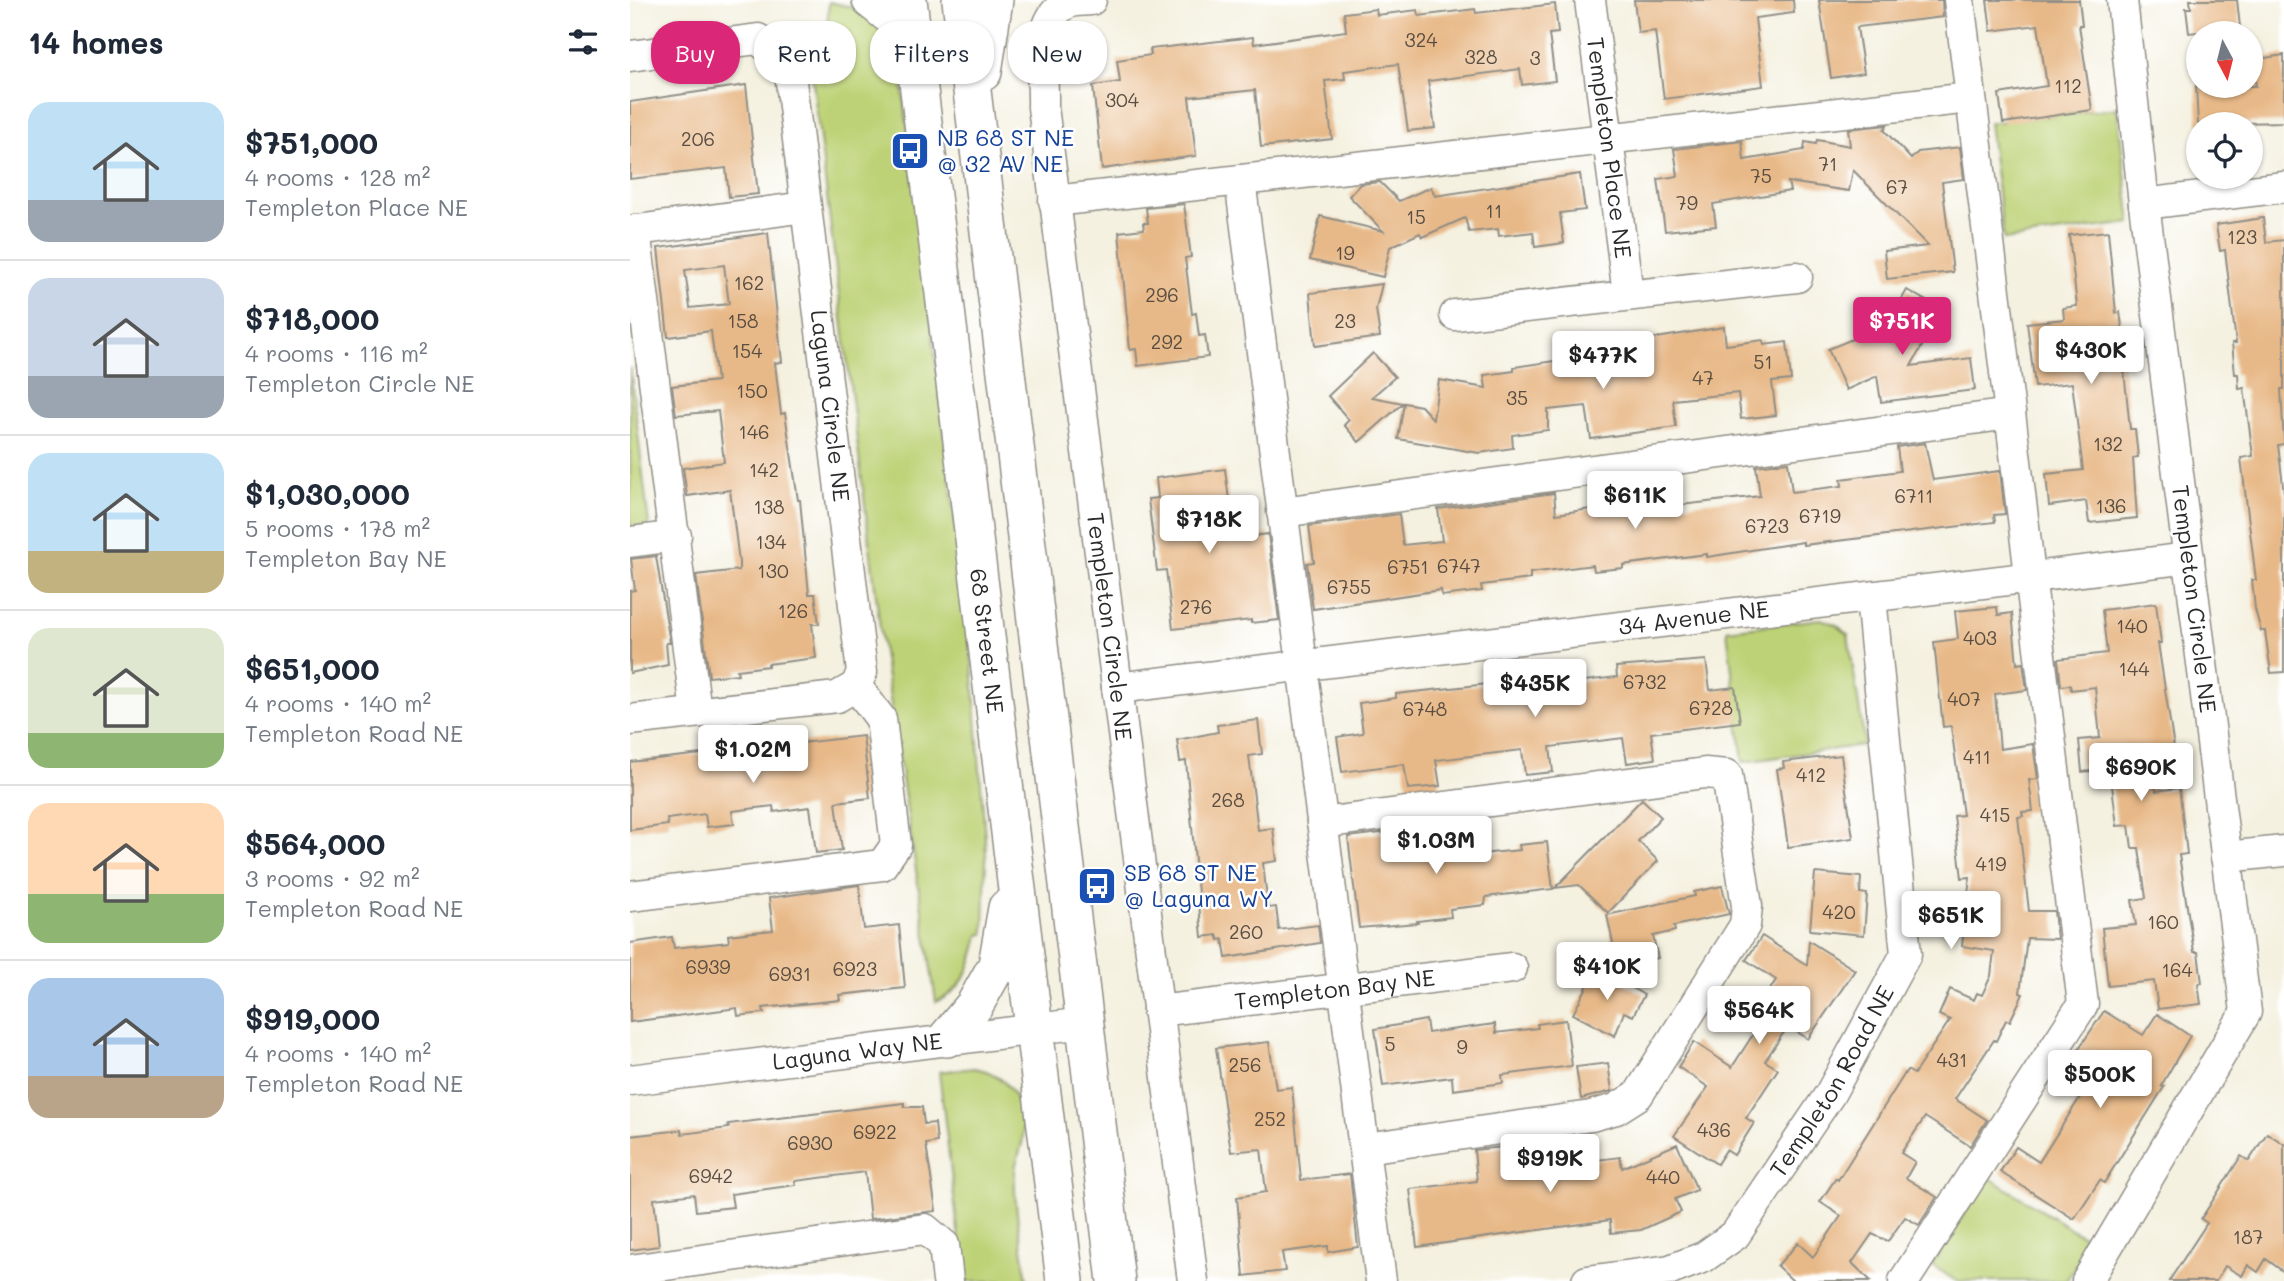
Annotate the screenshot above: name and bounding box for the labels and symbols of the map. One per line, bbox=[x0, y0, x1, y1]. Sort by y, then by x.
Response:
north arrow bbox=[2186, 21, 2263, 98]
house number: 324 bbox=[1405, 27, 1437, 52]
street label: Templeton Place NE bbox=[1581, 35, 1639, 260]
house number: 328 bbox=[1464, 44, 1498, 69]
house number: 3 bbox=[1529, 45, 1541, 70]
house number: 112 bbox=[2054, 73, 2082, 98]
house number: 304 bbox=[1105, 87, 1139, 112]
place label: NB 68 ST NE @ 32 AV NE bbox=[937, 122, 1074, 178]
house number: 206 bbox=[681, 126, 715, 151]
bus stop icon: NB 68 ST NE @ 32 AV NE bbox=[889, 130, 931, 172]
house number: 71 bbox=[1818, 151, 1838, 176]
house number: 75 bbox=[1750, 163, 1772, 188]
house number: 67 bbox=[1886, 174, 1908, 199]
house number: 79 bbox=[1676, 190, 1698, 215]
house number: 11 bbox=[1486, 198, 1503, 223]
house number: 15 bbox=[1406, 204, 1426, 229]
house number: 123 bbox=[2227, 224, 2257, 249]
house number: 19 bbox=[1335, 240, 1355, 265]
house number: 162 bbox=[734, 270, 764, 295]
house number: 296 bbox=[1145, 282, 1179, 307]
pin: $751K bbox=[1853, 298, 1951, 357]
house number: 158 bbox=[727, 308, 759, 333]
street label: Laguna Circle NE bbox=[805, 308, 857, 503]
house number: 23 bbox=[1334, 308, 1356, 333]
pin: $430K bbox=[2042, 326, 2140, 386]
house number: 292 bbox=[1151, 329, 1183, 354]
pin: $477K bbox=[1554, 332, 1652, 391]
house number: 154 bbox=[732, 338, 762, 363]
house number: 51 bbox=[1753, 349, 1773, 374]
house number: 47 bbox=[1692, 365, 1714, 390]
house number: 150 bbox=[736, 378, 768, 403]
house number: 35 bbox=[1506, 385, 1528, 410]
house number: 146 bbox=[738, 419, 770, 444]
house number: 132 bbox=[2093, 431, 2123, 456]
house number: 142 bbox=[749, 457, 779, 482]
pin: $611K bbox=[1586, 472, 1684, 531]
house number: 6711 bbox=[1894, 483, 1934, 508]
street label: Templeton Circle NE bbox=[2166, 483, 2224, 715]
house number: 136 bbox=[2095, 493, 2127, 518]
house number: 138 bbox=[753, 494, 785, 519]
pin: $718K bbox=[1160, 496, 1258, 555]
house number: 6719 bbox=[1799, 503, 1841, 528]
street label: Templeton Circle NE bbox=[1081, 511, 1140, 742]
house number: 6723 bbox=[1745, 513, 1789, 538]
house number: 134 bbox=[756, 529, 786, 554]
house number: 6747 bbox=[1437, 553, 1481, 578]
house number: 6751 bbox=[1387, 554, 1429, 579]
house number: 130 bbox=[757, 558, 789, 583]
street label: 68 Street NE bbox=[964, 567, 1011, 715]
house number: 6755 bbox=[1327, 574, 1371, 599]
street label: 34 Avenue NE bbox=[1617, 593, 1771, 641]
house number: 276 bbox=[1180, 594, 1212, 619]
house number: 126 bbox=[778, 598, 808, 623]
house number: 140 bbox=[2116, 613, 2148, 638]
house number: 403 bbox=[1963, 625, 1997, 650]
house number: 144 bbox=[2119, 656, 2149, 681]
pin: $435K bbox=[1486, 660, 1584, 719]
house number: 6732 bbox=[1623, 669, 1667, 694]
house number: 407 bbox=[1947, 686, 1981, 711]
house number: 6728 bbox=[1689, 695, 1733, 720]
house number: 6748 bbox=[1403, 696, 1447, 721]
pin: $1.02M bbox=[696, 726, 810, 785]
house number: 411 bbox=[1963, 744, 1991, 769]
pin: $690K bbox=[2092, 744, 2190, 803]
house number: 412 bbox=[1796, 762, 1826, 787]
house number: 268 bbox=[1211, 787, 1245, 812]
house number: 415 bbox=[1980, 802, 2010, 827]
pin: $1.03M bbox=[1379, 816, 1493, 876]
house number: 419 bbox=[1976, 851, 2006, 876]
place label: SB 68 ST NE @ Laguna WY bbox=[1124, 857, 1274, 913]
bus stop icon: SB 68 ST NE @ Laguna WY bbox=[1076, 865, 1118, 907]
pin: $651K bbox=[1902, 892, 2000, 951]
house number: 420 bbox=[1822, 899, 1856, 924]
house number: 160 bbox=[2147, 909, 2179, 934]
house number: 260 bbox=[1229, 919, 1263, 944]
pin: $410K bbox=[1558, 942, 1656, 1002]
house number: 6939 bbox=[685, 954, 731, 979]
house number: 6923 bbox=[833, 956, 877, 981]
house number: 164 bbox=[2161, 957, 2193, 982]
house number: 6931 bbox=[769, 961, 811, 986]
street label: Templeton Bay NE bbox=[1233, 961, 1437, 1016]
street label: Templeton Road NE bbox=[1762, 980, 1900, 1183]
pin: $564K bbox=[1710, 986, 1808, 1046]
street label: Laguna Way NE bbox=[770, 1025, 944, 1076]
house number: 5 bbox=[1384, 1031, 1396, 1056]
house number: 9 bbox=[1456, 1034, 1468, 1059]
house number: 431 bbox=[1937, 1047, 1967, 1072]
pin: $500K bbox=[2051, 1050, 2149, 1110]
house number: 256 bbox=[1228, 1052, 1262, 1077]
house number: 252 bbox=[1254, 1106, 1286, 1131]
house number: 436 bbox=[1697, 1117, 1731, 1142]
house number: 6922 bbox=[853, 1119, 897, 1144]
house number: 6930 bbox=[787, 1130, 833, 1155]
pin: $919K bbox=[1501, 1134, 1599, 1194]
house number: 6942 bbox=[689, 1163, 733, 1188]
house number: 440 bbox=[1646, 1164, 1680, 1189]
house number: 187 bbox=[2233, 1224, 2263, 1249]

